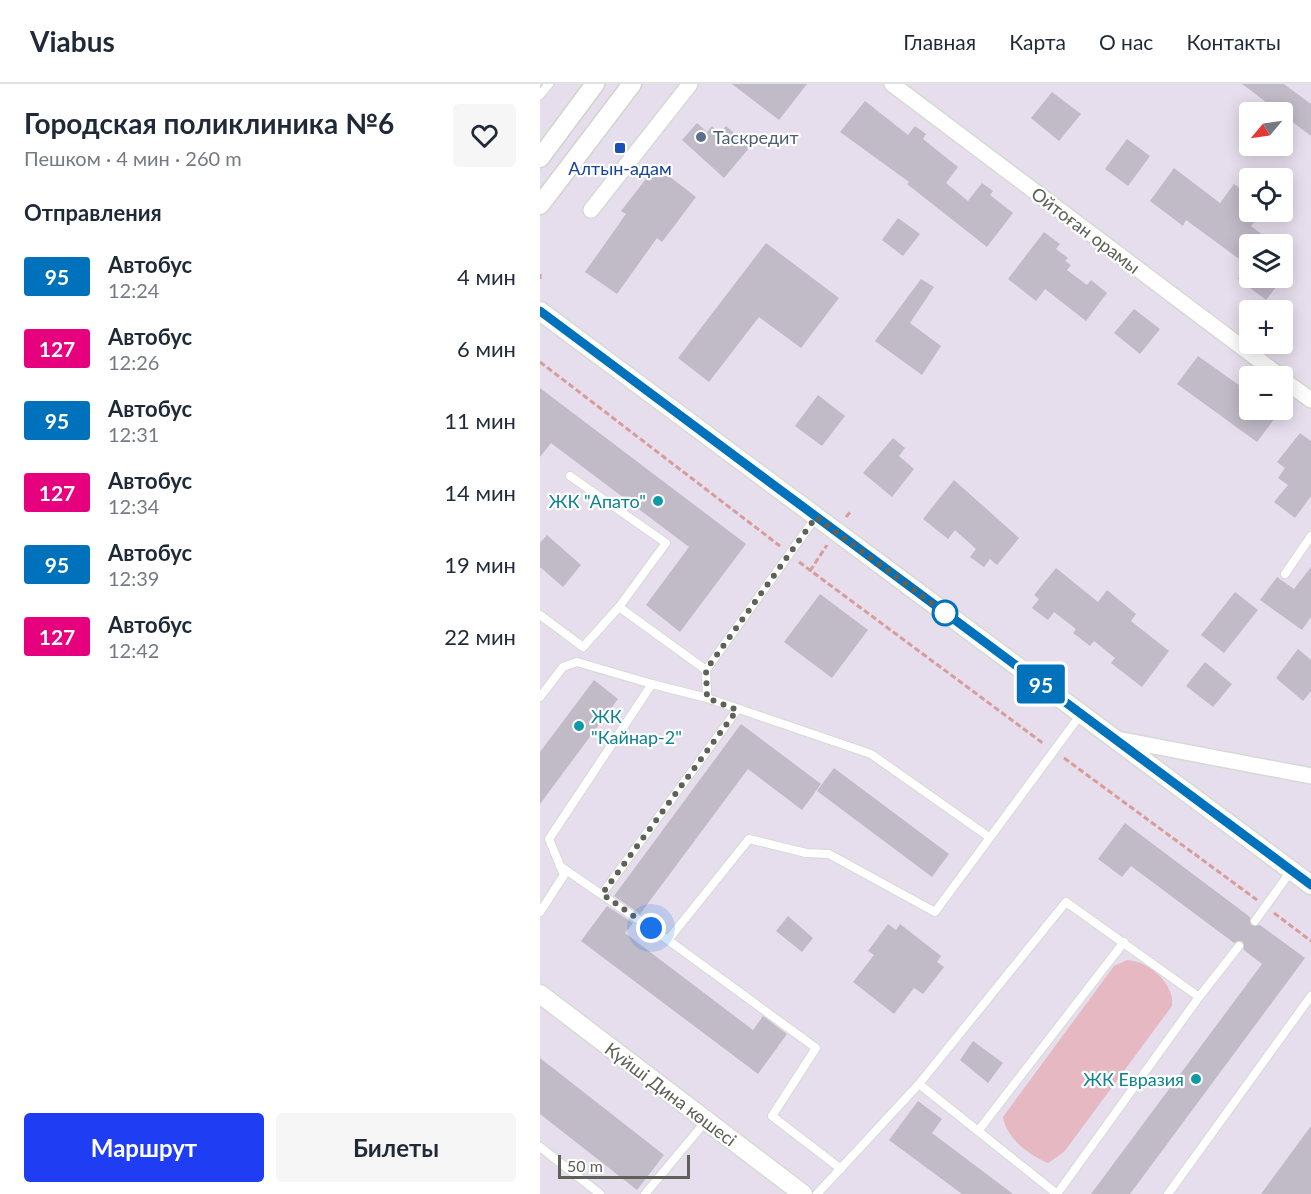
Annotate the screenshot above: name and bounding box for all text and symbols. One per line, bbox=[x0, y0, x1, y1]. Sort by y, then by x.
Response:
text: Viabus bbox=[30, 24, 115, 58]
text: Главная bbox=[903, 29, 976, 54]
text: Карта bbox=[1009, 29, 1066, 54]
text: О нас bbox=[1099, 29, 1153, 54]
text: Контакты bbox=[1186, 29, 1281, 54]
north arrow bbox=[1239, 102, 1293, 156]
map controls bbox=[1239, 102, 1293, 420]
button: heart bbox=[453, 104, 516, 167]
text: Городская поликлиника №6 bbox=[24, 106, 394, 140]
place label: Таскредит bbox=[713, 126, 799, 148]
marker: Таскредит bbox=[694, 130, 708, 144]
marker: Алтын-адам bbox=[613, 141, 627, 155]
text: Пешком · 4 мин · 260 m bbox=[24, 146, 242, 170]
place label: Алтын-адам bbox=[568, 157, 672, 179]
button: locate bbox=[1239, 168, 1293, 222]
street label: Ойтоған орамы bbox=[1027, 182, 1145, 278]
text: Отправления bbox=[24, 199, 162, 226]
button: layers bbox=[1239, 234, 1293, 288]
text: Автобус bbox=[108, 251, 192, 278]
text: 4 мин bbox=[457, 263, 516, 290]
text: 95 bbox=[45, 264, 69, 289]
text: 12:24 bbox=[108, 278, 159, 302]
button: + bbox=[1239, 300, 1293, 354]
text: Автобус bbox=[108, 323, 192, 350]
text: 6 мин bbox=[457, 335, 516, 362]
text: 127 bbox=[39, 336, 75, 361]
text: 12:26 bbox=[108, 350, 159, 374]
button: − bbox=[1239, 366, 1293, 420]
text: Автобус bbox=[108, 395, 192, 422]
text: 11 мин bbox=[444, 407, 516, 434]
text: 95 bbox=[45, 408, 69, 433]
text: 12:31 bbox=[108, 422, 159, 446]
text: Автобус bbox=[108, 467, 192, 494]
text: 14 мин bbox=[444, 479, 516, 506]
text: 127 bbox=[39, 480, 75, 505]
place label: ЖК "Апато" bbox=[549, 490, 646, 512]
text: 12:34 bbox=[108, 494, 159, 518]
marker: ЖК "Апато" bbox=[651, 494, 665, 508]
text: Автобус bbox=[108, 539, 192, 566]
text: 19 мин bbox=[444, 551, 516, 578]
text: 95 bbox=[45, 552, 69, 577]
text: 12:39 bbox=[108, 566, 159, 590]
unlabelled marker bbox=[932, 600, 958, 626]
text: Автобус bbox=[108, 611, 192, 638]
text: 22 мин bbox=[444, 623, 516, 650]
text: 127 bbox=[39, 624, 75, 649]
text: 12:42 bbox=[108, 638, 159, 662]
line badge: 95 bbox=[1014, 664, 1068, 704]
text: 95 bbox=[1029, 672, 1053, 697]
place label: ЖК "Кайнар-2" bbox=[591, 705, 682, 748]
marker: ЖК "Кайнар-2" bbox=[572, 719, 586, 733]
your location bbox=[636, 913, 666, 943]
street label: Күйші Дина көшесі bbox=[601, 1037, 741, 1151]
place label: ЖК Евразия bbox=[1083, 1068, 1184, 1090]
marker: ЖК Евразия bbox=[1189, 1072, 1203, 1086]
button: Маршрут bbox=[24, 1113, 264, 1182]
button: Билеты bbox=[276, 1113, 516, 1182]
scale bar bbox=[558, 1152, 690, 1180]
text: 50 m bbox=[567, 1156, 603, 1175]

